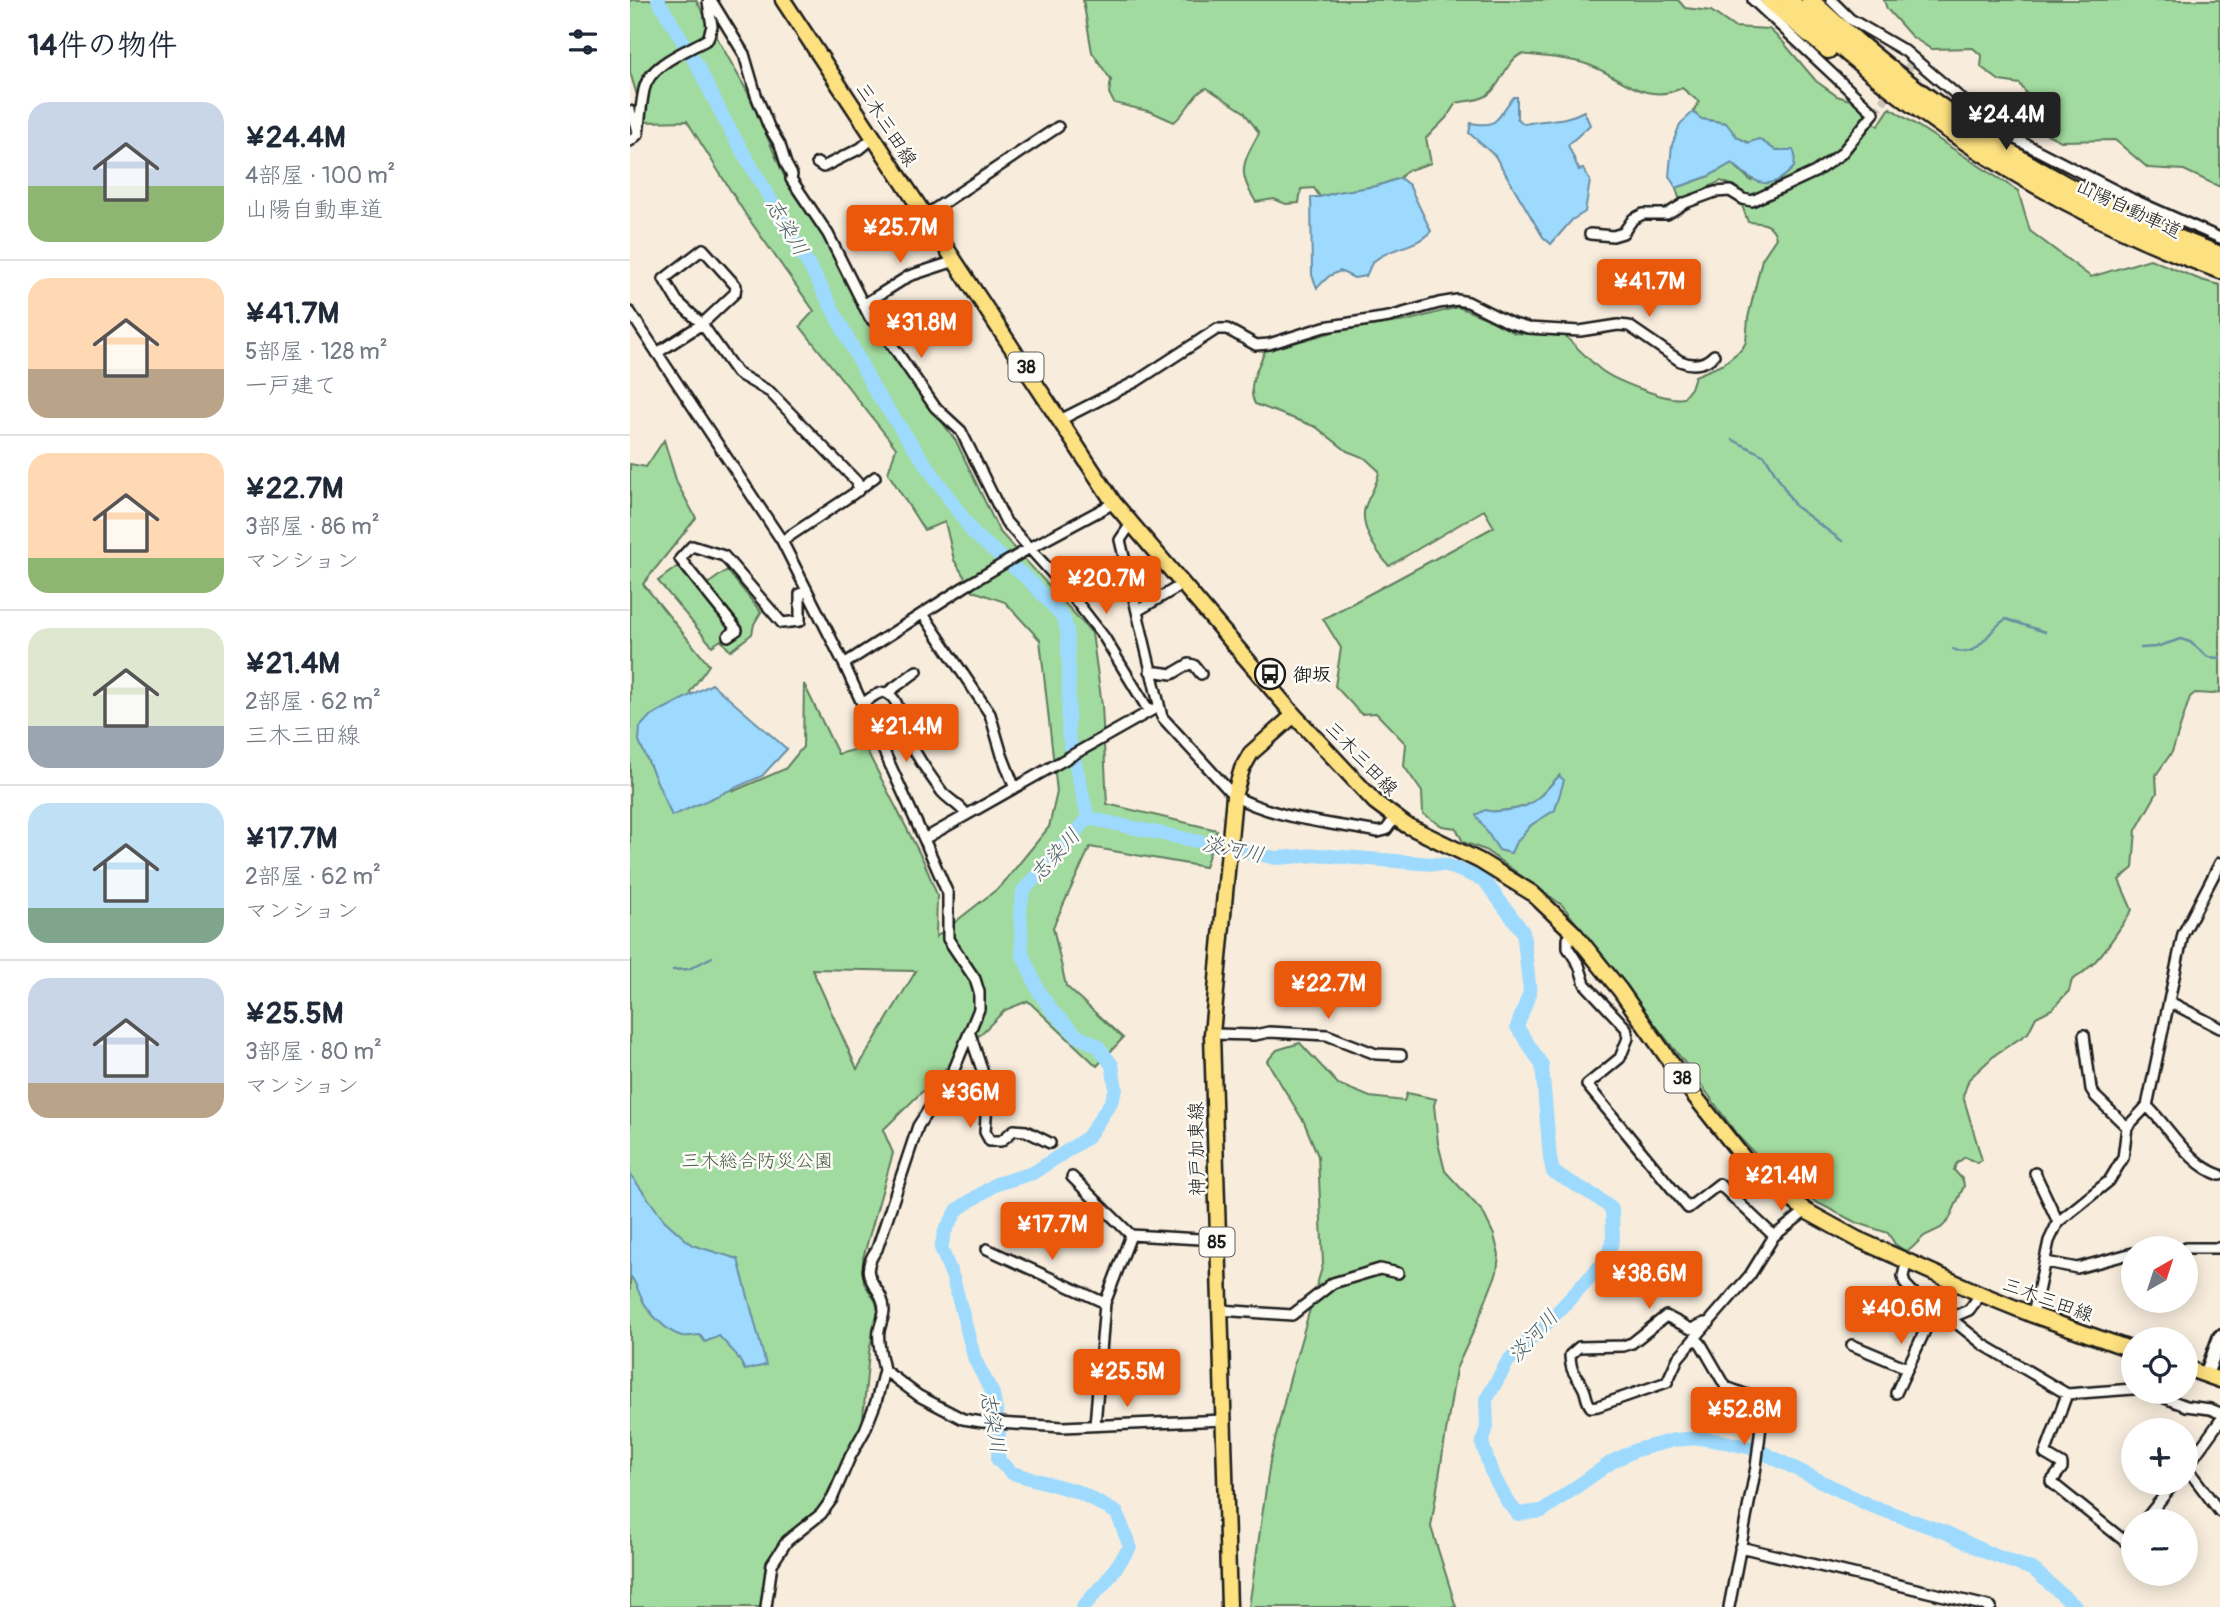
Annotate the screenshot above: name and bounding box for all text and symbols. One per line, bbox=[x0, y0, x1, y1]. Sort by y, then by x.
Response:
icon: filters bbox=[564, 23, 602, 61]
text: 14件の物件 bbox=[28, 27, 177, 64]
street label: 三木三田線 bbox=[850, 78, 922, 171]
pin: ¥24.4M bbox=[1949, 92, 2063, 152]
text: ¥24.4M bbox=[1967, 100, 2045, 129]
text: ¥24.4M bbox=[245, 119, 346, 156]
icon: home bbox=[84, 130, 168, 214]
text: 4部屋 · 100 m² bbox=[245, 161, 395, 190]
street label: 山陽自動車道 bbox=[2072, 174, 2185, 244]
water label: 志染川 bbox=[759, 193, 814, 261]
text: 山陽自動車道 bbox=[245, 195, 383, 224]
pin: ¥25.7M bbox=[843, 205, 957, 265]
text: ¥25.7M bbox=[862, 213, 938, 242]
pin: ¥41.7M bbox=[1592, 260, 1706, 319]
text: ¥41.7M bbox=[1613, 267, 1685, 296]
text: ¥41.7M bbox=[245, 295, 339, 332]
pin: ¥31.8M bbox=[864, 300, 978, 360]
icon: home bbox=[84, 306, 168, 390]
text: ¥31.8M bbox=[886, 308, 956, 337]
text: 5部屋 · 128 m² bbox=[245, 337, 388, 366]
road number: 38 bbox=[1008, 352, 1044, 382]
text: 一戸建て bbox=[245, 371, 337, 400]
text: ¥22.7M bbox=[245, 470, 343, 507]
icon: home bbox=[84, 481, 168, 565]
text: 3部屋 · 86 m² bbox=[245, 512, 380, 541]
text: マンション bbox=[245, 546, 359, 575]
pin: ¥20.7M bbox=[1049, 556, 1163, 616]
text: ¥20.7M bbox=[1067, 564, 1145, 593]
text: ¥21.4M bbox=[245, 645, 340, 682]
icon: home bbox=[84, 656, 168, 740]
bus stop icon: 御坂 bbox=[1253, 657, 1287, 691]
place label: 御坂 bbox=[1293, 663, 1331, 687]
text: 2部屋 · 62 m² bbox=[245, 687, 381, 716]
pin: ¥21.4M bbox=[849, 704, 963, 764]
text: ¥21.4M bbox=[870, 712, 942, 741]
street label: 三木三田線 bbox=[1320, 716, 1403, 801]
text: 三木三田線 bbox=[245, 721, 360, 750]
text: ¥17.7M bbox=[245, 820, 337, 857]
water label: 志染川 bbox=[1024, 823, 1086, 888]
water label: 淡河川 bbox=[1199, 830, 1267, 869]
icon: home bbox=[84, 831, 168, 915]
text: 2部屋 · 62 m² bbox=[245, 862, 381, 891]
text: マンション bbox=[245, 896, 359, 925]
pin: ¥22.7M bbox=[1271, 962, 1385, 1021]
text: ¥22.7M bbox=[1290, 969, 1366, 998]
text: ¥25.5M bbox=[245, 995, 343, 1032]
icon: home bbox=[84, 1006, 168, 1090]
text: 3部屋 · 80 m² bbox=[245, 1037, 382, 1066]
road number: 38 bbox=[1664, 1064, 1700, 1092]
pin: ¥36M bbox=[929, 1070, 1011, 1130]
text: マンション bbox=[245, 1071, 359, 1100]
text: ¥36M bbox=[941, 1078, 999, 1107]
street label: 神戸加東線 bbox=[1184, 1101, 1210, 1197]
park label: 三木総合防災公園 bbox=[681, 1149, 833, 1173]
pin: ¥21.4M bbox=[1724, 1154, 1838, 1213]
text: ¥21.4M bbox=[1745, 1161, 1817, 1190]
pin: ¥17.7M bbox=[995, 1202, 1109, 1262]
text: ¥17.7M bbox=[1017, 1210, 1087, 1239]
road number: 85 bbox=[1200, 1227, 1234, 1256]
north arrow bbox=[2121, 1236, 2198, 1312]
map controls bbox=[2121, 1236, 2198, 1586]
pin: ¥38.6M bbox=[1592, 1252, 1706, 1311]
text: ¥38.6M bbox=[1611, 1259, 1687, 1288]
street label: 三木三田線 bbox=[1999, 1272, 2096, 1327]
pin: ¥40.6M bbox=[1844, 1286, 1958, 1346]
text: ¥40.6M bbox=[1861, 1294, 1941, 1323]
water label: 淡河川 bbox=[1502, 1304, 1565, 1369]
button: locate bbox=[2121, 1327, 2198, 1404]
pin: ¥25.5M bbox=[1070, 1350, 1184, 1409]
text: ¥25.5M bbox=[1089, 1357, 1165, 1386]
pin: ¥52.8M bbox=[1687, 1388, 1801, 1447]
water label: 志染川 bbox=[974, 1389, 1011, 1455]
text: ¥52.8M bbox=[1707, 1395, 1781, 1424]
button: + bbox=[2121, 1418, 2198, 1495]
button: − bbox=[2121, 1509, 2198, 1586]

